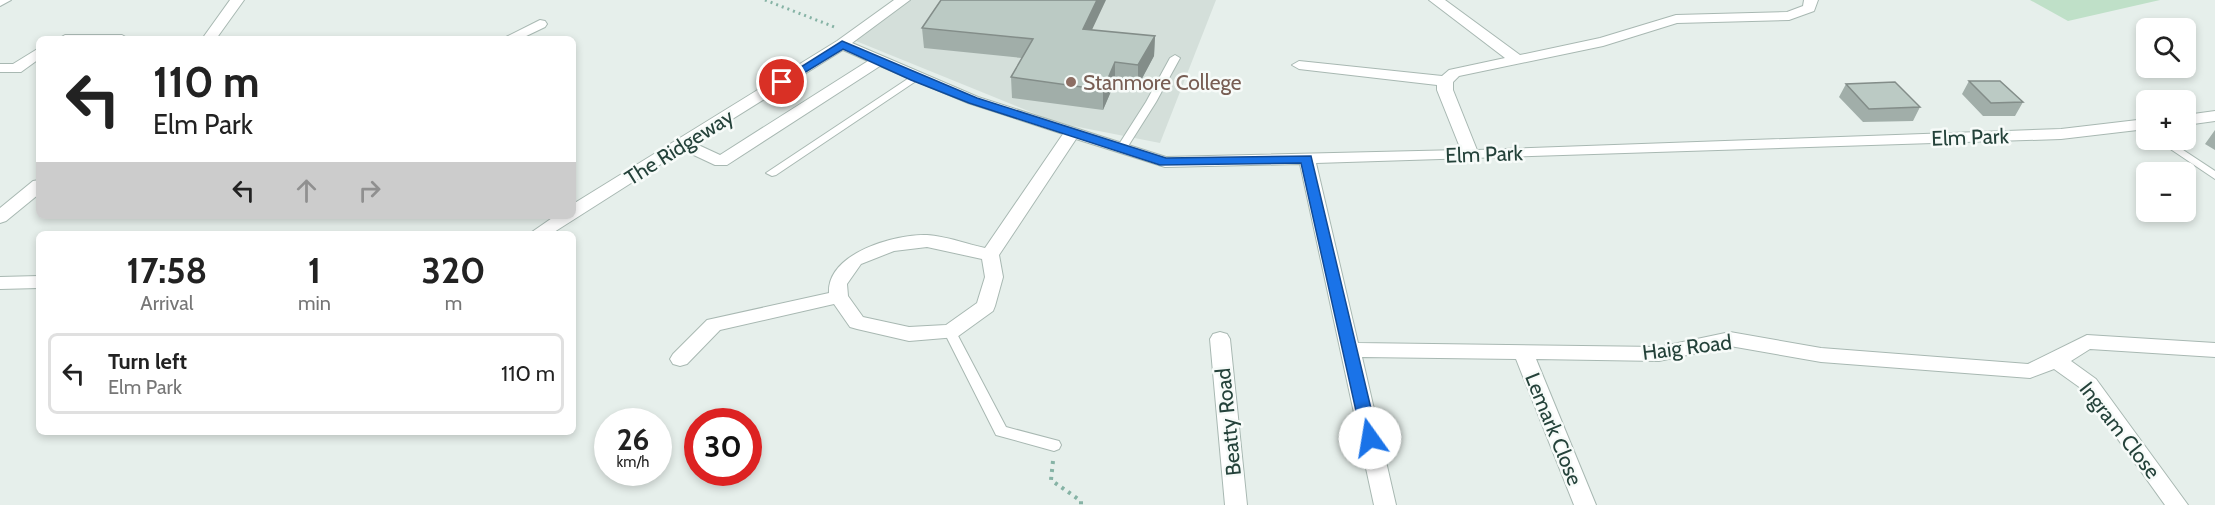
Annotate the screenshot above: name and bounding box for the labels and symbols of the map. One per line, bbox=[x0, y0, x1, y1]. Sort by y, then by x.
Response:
pin bbox=[756, 56, 807, 107]
place label: Stanmore College bbox=[1083, 70, 1242, 95]
marker: Stanmore College bbox=[1064, 75, 1078, 89]
street label: The Ridgeway bbox=[620, 104, 738, 190]
street label: Elm Park bbox=[1931, 123, 2010, 151]
street label: Elm Park bbox=[1445, 140, 1524, 168]
street label: Haig Road bbox=[1641, 329, 1733, 365]
street label: Beatty Road bbox=[1210, 367, 1246, 477]
street label: Lemark Close bbox=[1520, 369, 1588, 489]
street label: Ingram Close bbox=[2074, 377, 2166, 484]
position arrow bbox=[1338, 406, 1402, 470]
speed limit sign: 30 bbox=[684, 408, 762, 486]

